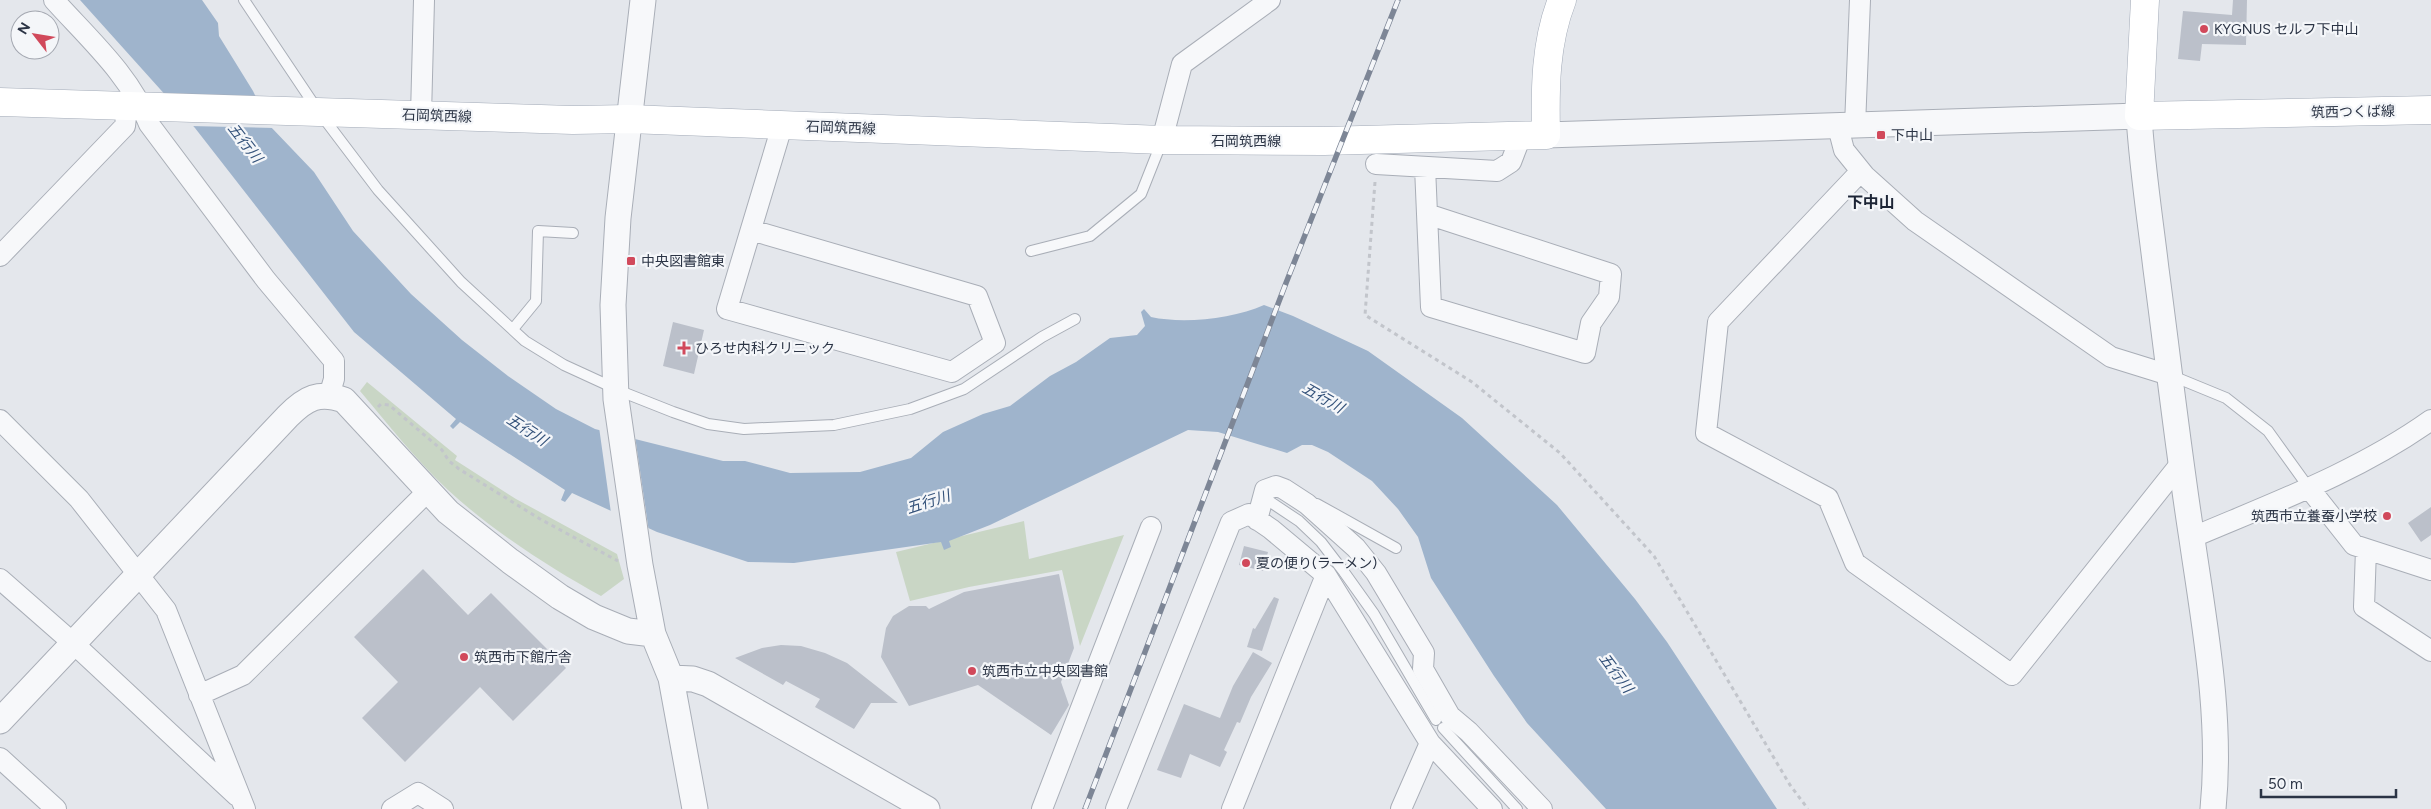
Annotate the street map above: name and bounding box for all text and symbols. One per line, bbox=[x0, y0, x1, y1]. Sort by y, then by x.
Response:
north arrow bbox=[10, 10, 60, 60]
text: N bbox=[14, 20, 34, 38]
place label: KYGNUS セルフ下中山 bbox=[2214, 21, 2358, 38]
marker: KYGNUS セルフ下中山 bbox=[2198, 23, 2210, 35]
street label: 筑西つくば線 bbox=[2311, 103, 2395, 121]
street label: 石岡筑西線 bbox=[402, 106, 472, 126]
street label: 石岡筑西線 bbox=[806, 118, 876, 138]
water label: 五行川 bbox=[224, 120, 267, 168]
place label: 下中山 bbox=[1891, 127, 1933, 144]
marker: 下中山 bbox=[1875, 129, 1887, 141]
street label: 石岡筑西線 bbox=[1211, 133, 1281, 150]
district label: 下中山 bbox=[1847, 193, 1895, 212]
place label: 中央図書館東 bbox=[641, 253, 725, 270]
marker: 中央図書館東 bbox=[625, 255, 637, 267]
place label: ひろせ内科クリニック bbox=[695, 340, 835, 357]
marker: ひろせ内科クリニック bbox=[677, 341, 691, 355]
water label: 五行川 bbox=[1299, 379, 1349, 418]
water label: 五行川 bbox=[503, 410, 552, 451]
water label: 五行川 bbox=[904, 486, 954, 518]
place label: 筑西市立養蚕小学校 bbox=[2251, 508, 2377, 525]
marker: 筑西市立養蚕小学校 bbox=[2381, 510, 2393, 522]
place label: 夏の便り(ラーメン) bbox=[1256, 555, 1377, 572]
marker: 夏の便り(ラーメン) bbox=[1240, 557, 1252, 569]
place label: 筑西市下館庁舎 bbox=[474, 649, 572, 666]
water label: 五行川 bbox=[1595, 650, 1638, 698]
marker: 筑西市下館庁舎 bbox=[458, 651, 470, 663]
place label: 筑西市立中央図書館 bbox=[982, 663, 1108, 680]
marker: 筑西市立中央図書館 bbox=[966, 665, 978, 677]
scale bar bbox=[2261, 766, 2396, 798]
text: 50 m bbox=[2268, 775, 2303, 793]

